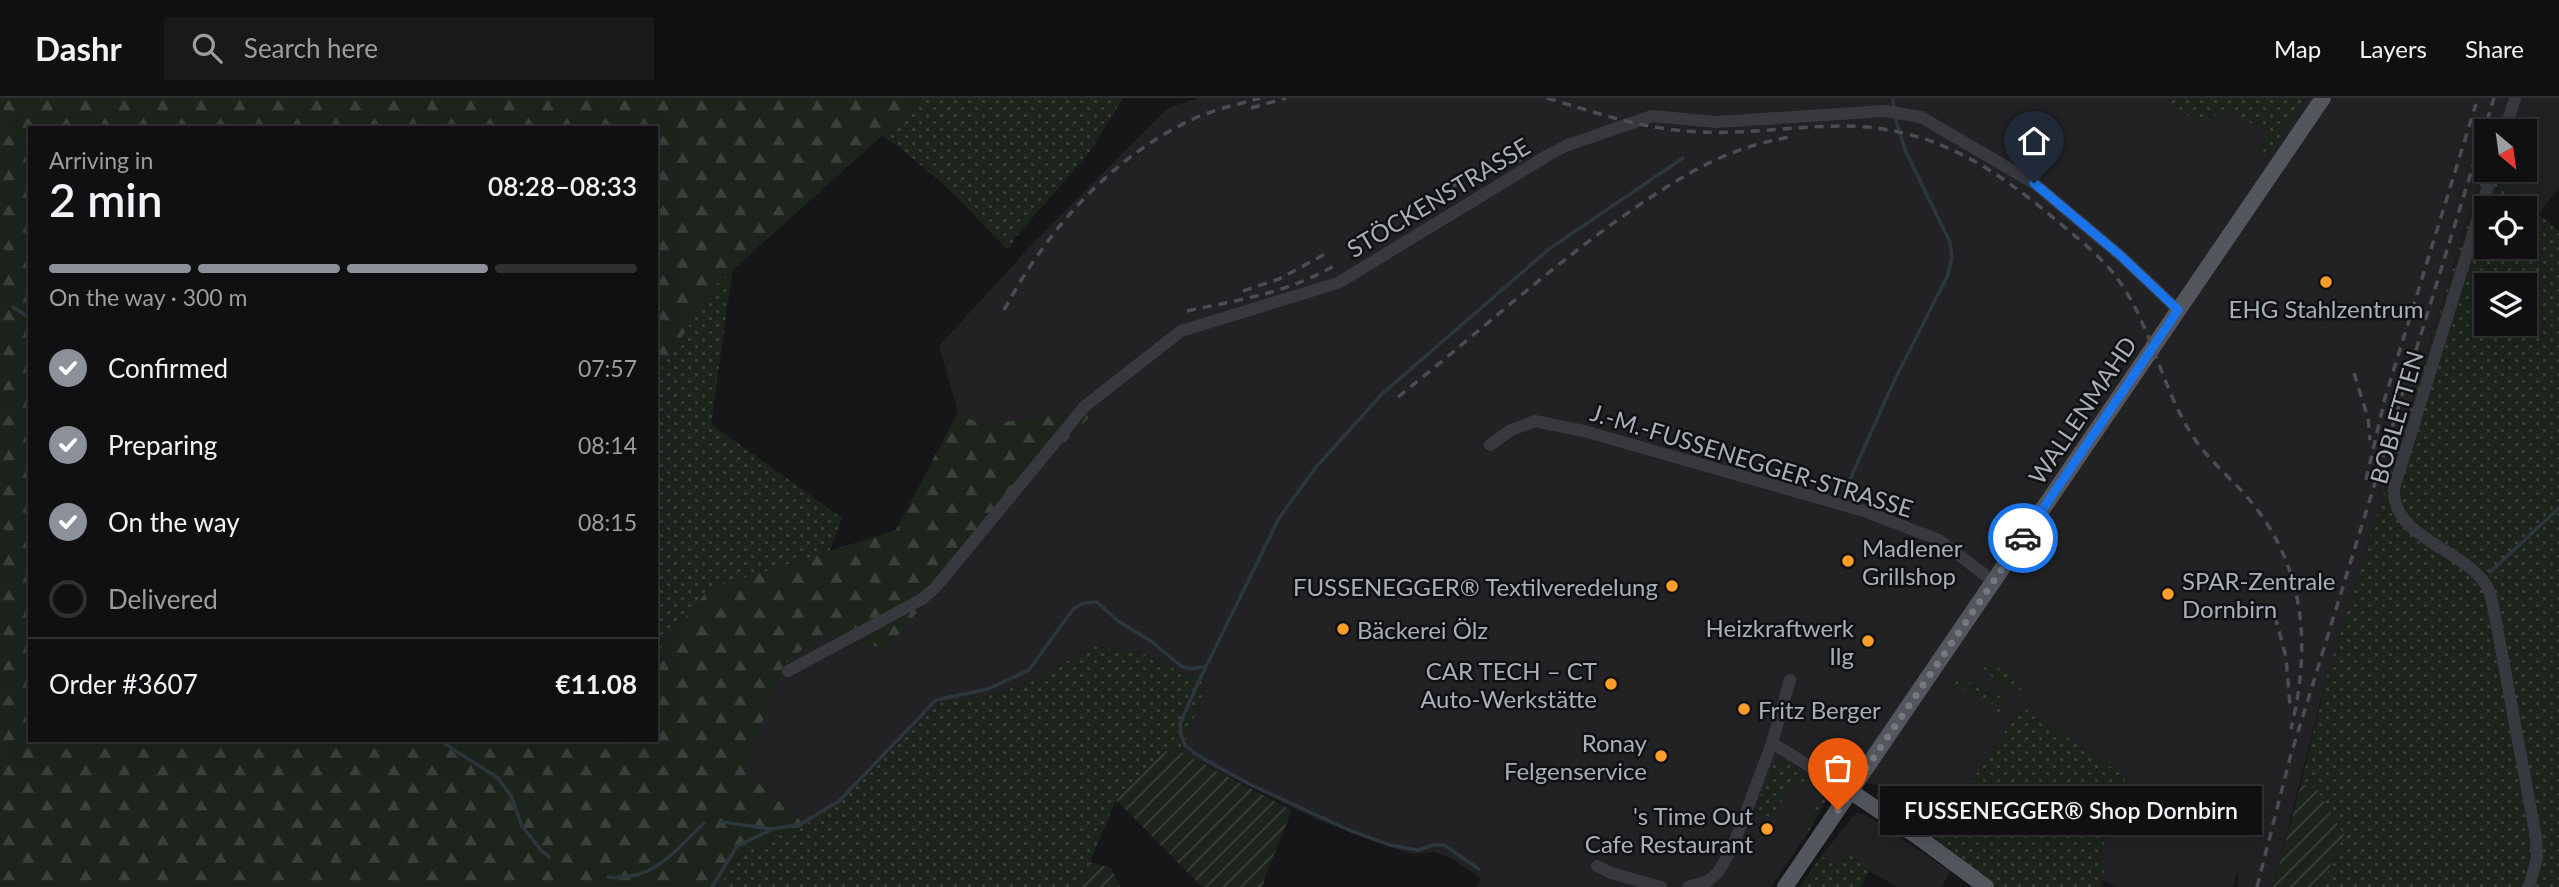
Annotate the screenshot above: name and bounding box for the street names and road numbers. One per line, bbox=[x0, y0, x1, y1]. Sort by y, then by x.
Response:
street label: STÖCKENSTRASSE bbox=[1341, 131, 1535, 263]
street label: WALLENMAHD bbox=[2022, 331, 2142, 489]
street label: BOBLETTEN bbox=[2363, 347, 2429, 487]
street label: J.-M.-FUSSENEGGER-STRASSE bbox=[1587, 397, 1917, 523]

